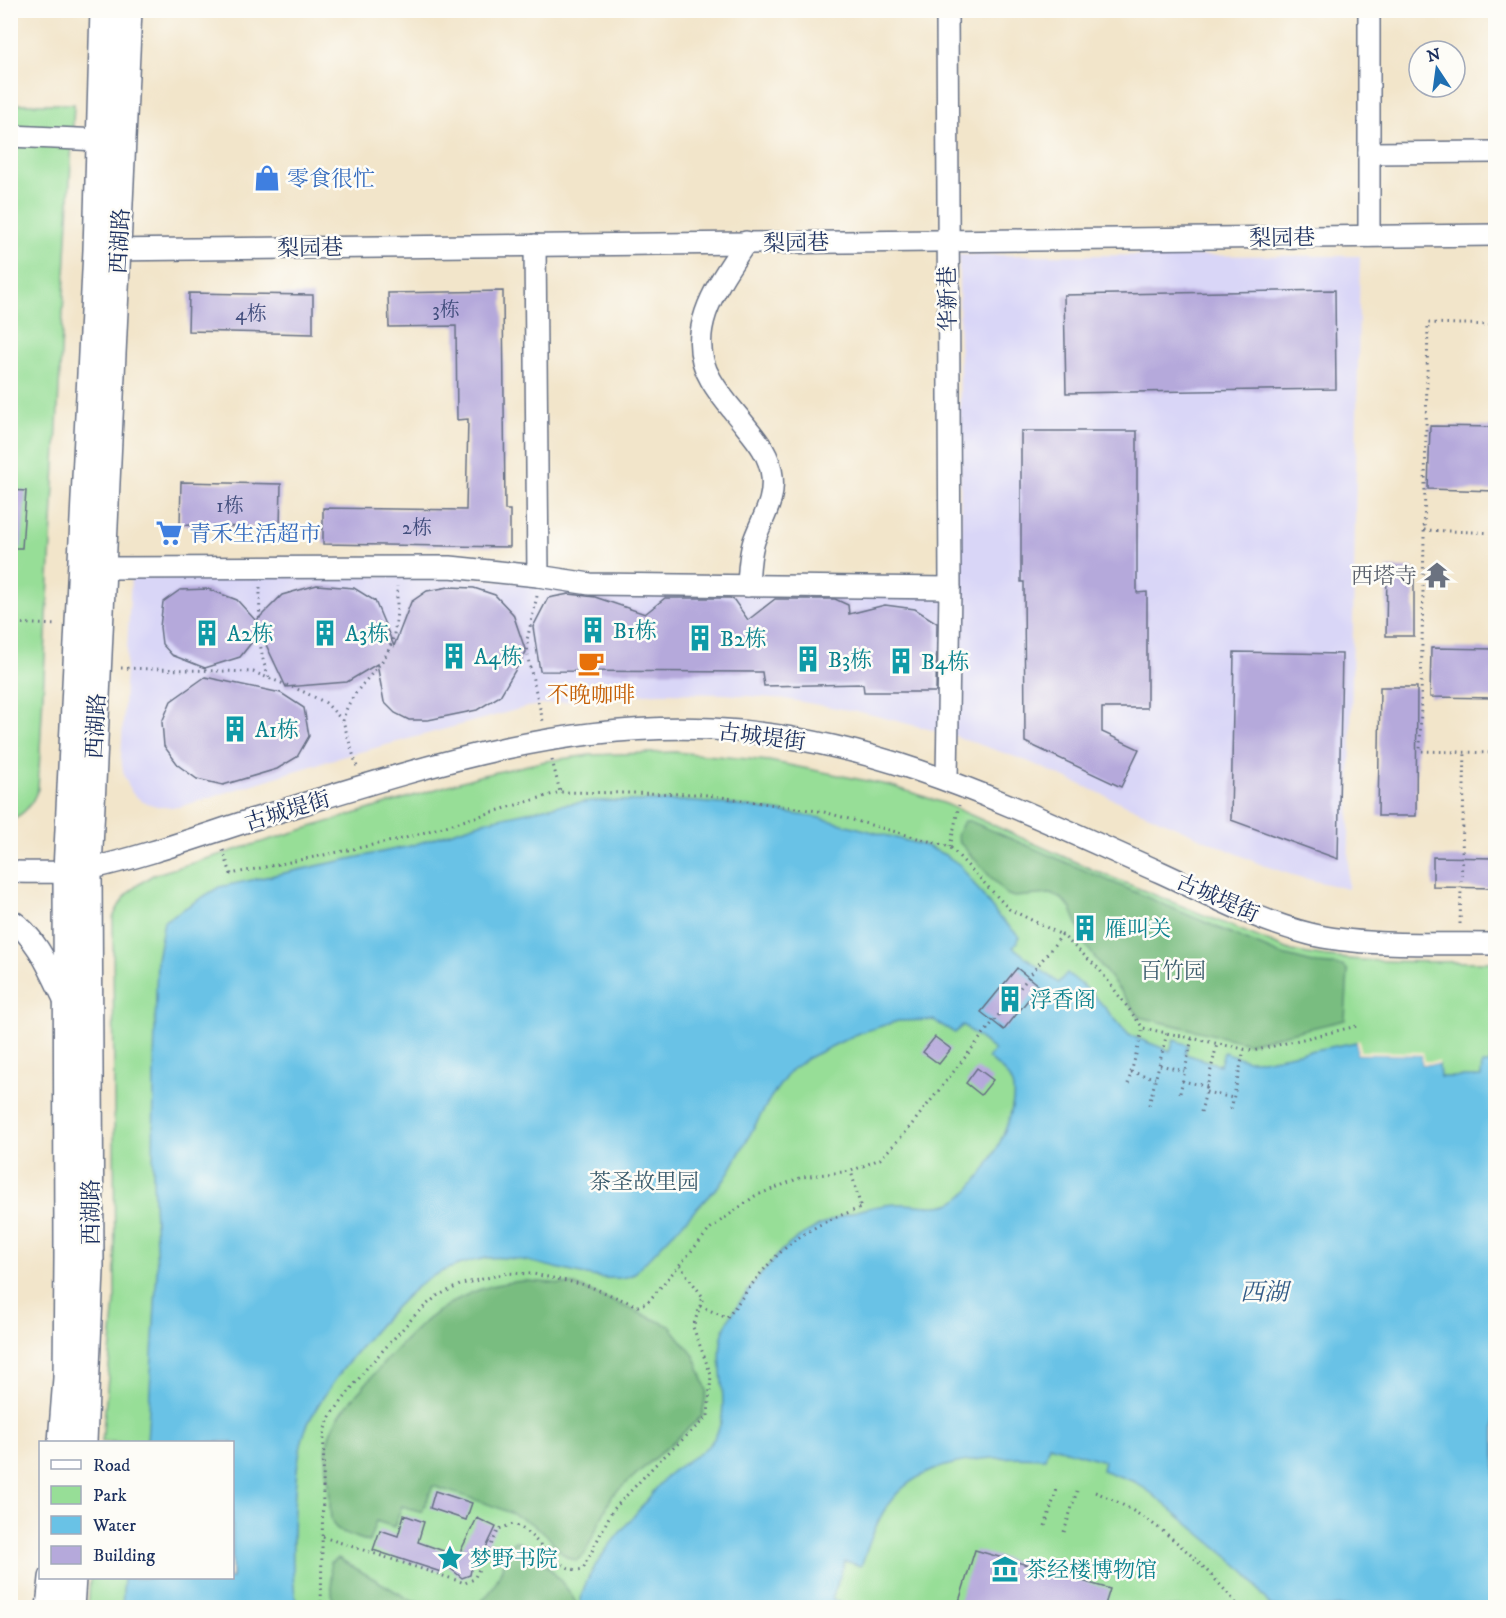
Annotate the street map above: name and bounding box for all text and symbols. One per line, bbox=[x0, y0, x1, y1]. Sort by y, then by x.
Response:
north arrow bbox=[1407, 39, 1467, 99]
text: N bbox=[1425, 44, 1443, 67]
shop icon: 零食很忙 bbox=[252, 163, 282, 193]
place label: 零食很忙 bbox=[287, 166, 375, 193]
street label: 西湖路 bbox=[105, 207, 136, 275]
street label: 梨园巷 bbox=[1249, 224, 1315, 253]
street label: 梨园巷 bbox=[763, 229, 829, 258]
street label: 梨园巷 bbox=[277, 234, 343, 263]
street label: 华新巷 bbox=[934, 266, 963, 332]
house number: 3栋 bbox=[432, 298, 460, 323]
house number: 4栋 bbox=[235, 302, 267, 327]
house number: 1栋 bbox=[216, 494, 244, 519]
house number: 2栋 bbox=[402, 516, 432, 541]
supermarket icon: 青禾生活超市 bbox=[154, 518, 184, 548]
place label: 青禾生活超市 bbox=[189, 521, 321, 548]
temple icon: 西塔寺 bbox=[1422, 560, 1452, 590]
place label: 西塔寺 bbox=[1351, 563, 1417, 590]
building icon: B1栋 bbox=[578, 615, 608, 645]
building icon: A2栋 bbox=[192, 618, 222, 648]
building icon: A3栋 bbox=[310, 618, 340, 648]
place label: B1栋 bbox=[613, 618, 657, 645]
place label: A2栋 bbox=[227, 621, 274, 648]
place label: A3栋 bbox=[345, 621, 389, 648]
building icon: B2栋 bbox=[685, 623, 715, 653]
place label: B2栋 bbox=[720, 626, 767, 653]
building icon: A4栋 bbox=[439, 641, 469, 671]
place label: A4栋 bbox=[474, 644, 523, 671]
building icon: B3栋 bbox=[793, 644, 823, 674]
building icon: B4栋 bbox=[886, 646, 916, 676]
place label: B3栋 bbox=[828, 647, 872, 674]
cafe icon: 不晚咖啡 bbox=[576, 648, 606, 678]
place label: B4栋 bbox=[921, 649, 970, 676]
place label: 不晚咖啡 bbox=[547, 682, 635, 709]
street label: 西湖路 bbox=[81, 692, 112, 760]
building icon: A1栋 bbox=[220, 714, 250, 744]
place label: A1栋 bbox=[255, 717, 299, 744]
street label: 古城堤街 bbox=[716, 719, 807, 756]
street label: 古城堤街 bbox=[241, 786, 333, 837]
street label: 古城堤街 bbox=[1172, 868, 1263, 929]
building icon: 雁叫关 bbox=[1070, 913, 1100, 943]
place label: 雁叫关 bbox=[1105, 916, 1171, 943]
park label: 百竹园 bbox=[1140, 958, 1206, 985]
building icon: 浮香阁 bbox=[995, 984, 1025, 1014]
place label: 浮香阁 bbox=[1030, 987, 1096, 1014]
park label: 茶圣故里园 bbox=[589, 1169, 699, 1196]
street label: 西湖路 bbox=[78, 1179, 105, 1245]
water label: 西湖 bbox=[1240, 1278, 1292, 1308]
legend bbox=[39, 1441, 234, 1579]
text: Road bbox=[93, 1455, 130, 1477]
text: Park bbox=[93, 1485, 127, 1507]
text: Water bbox=[92, 1515, 136, 1537]
place icon: 梦野书院 bbox=[435, 1543, 465, 1573]
text: Building bbox=[93, 1545, 155, 1567]
place label: 梦野书院 bbox=[470, 1546, 558, 1573]
museum icon: 茶经楼博物馆 bbox=[990, 1554, 1020, 1584]
place label: 茶经楼博物馆 bbox=[1025, 1557, 1157, 1584]

